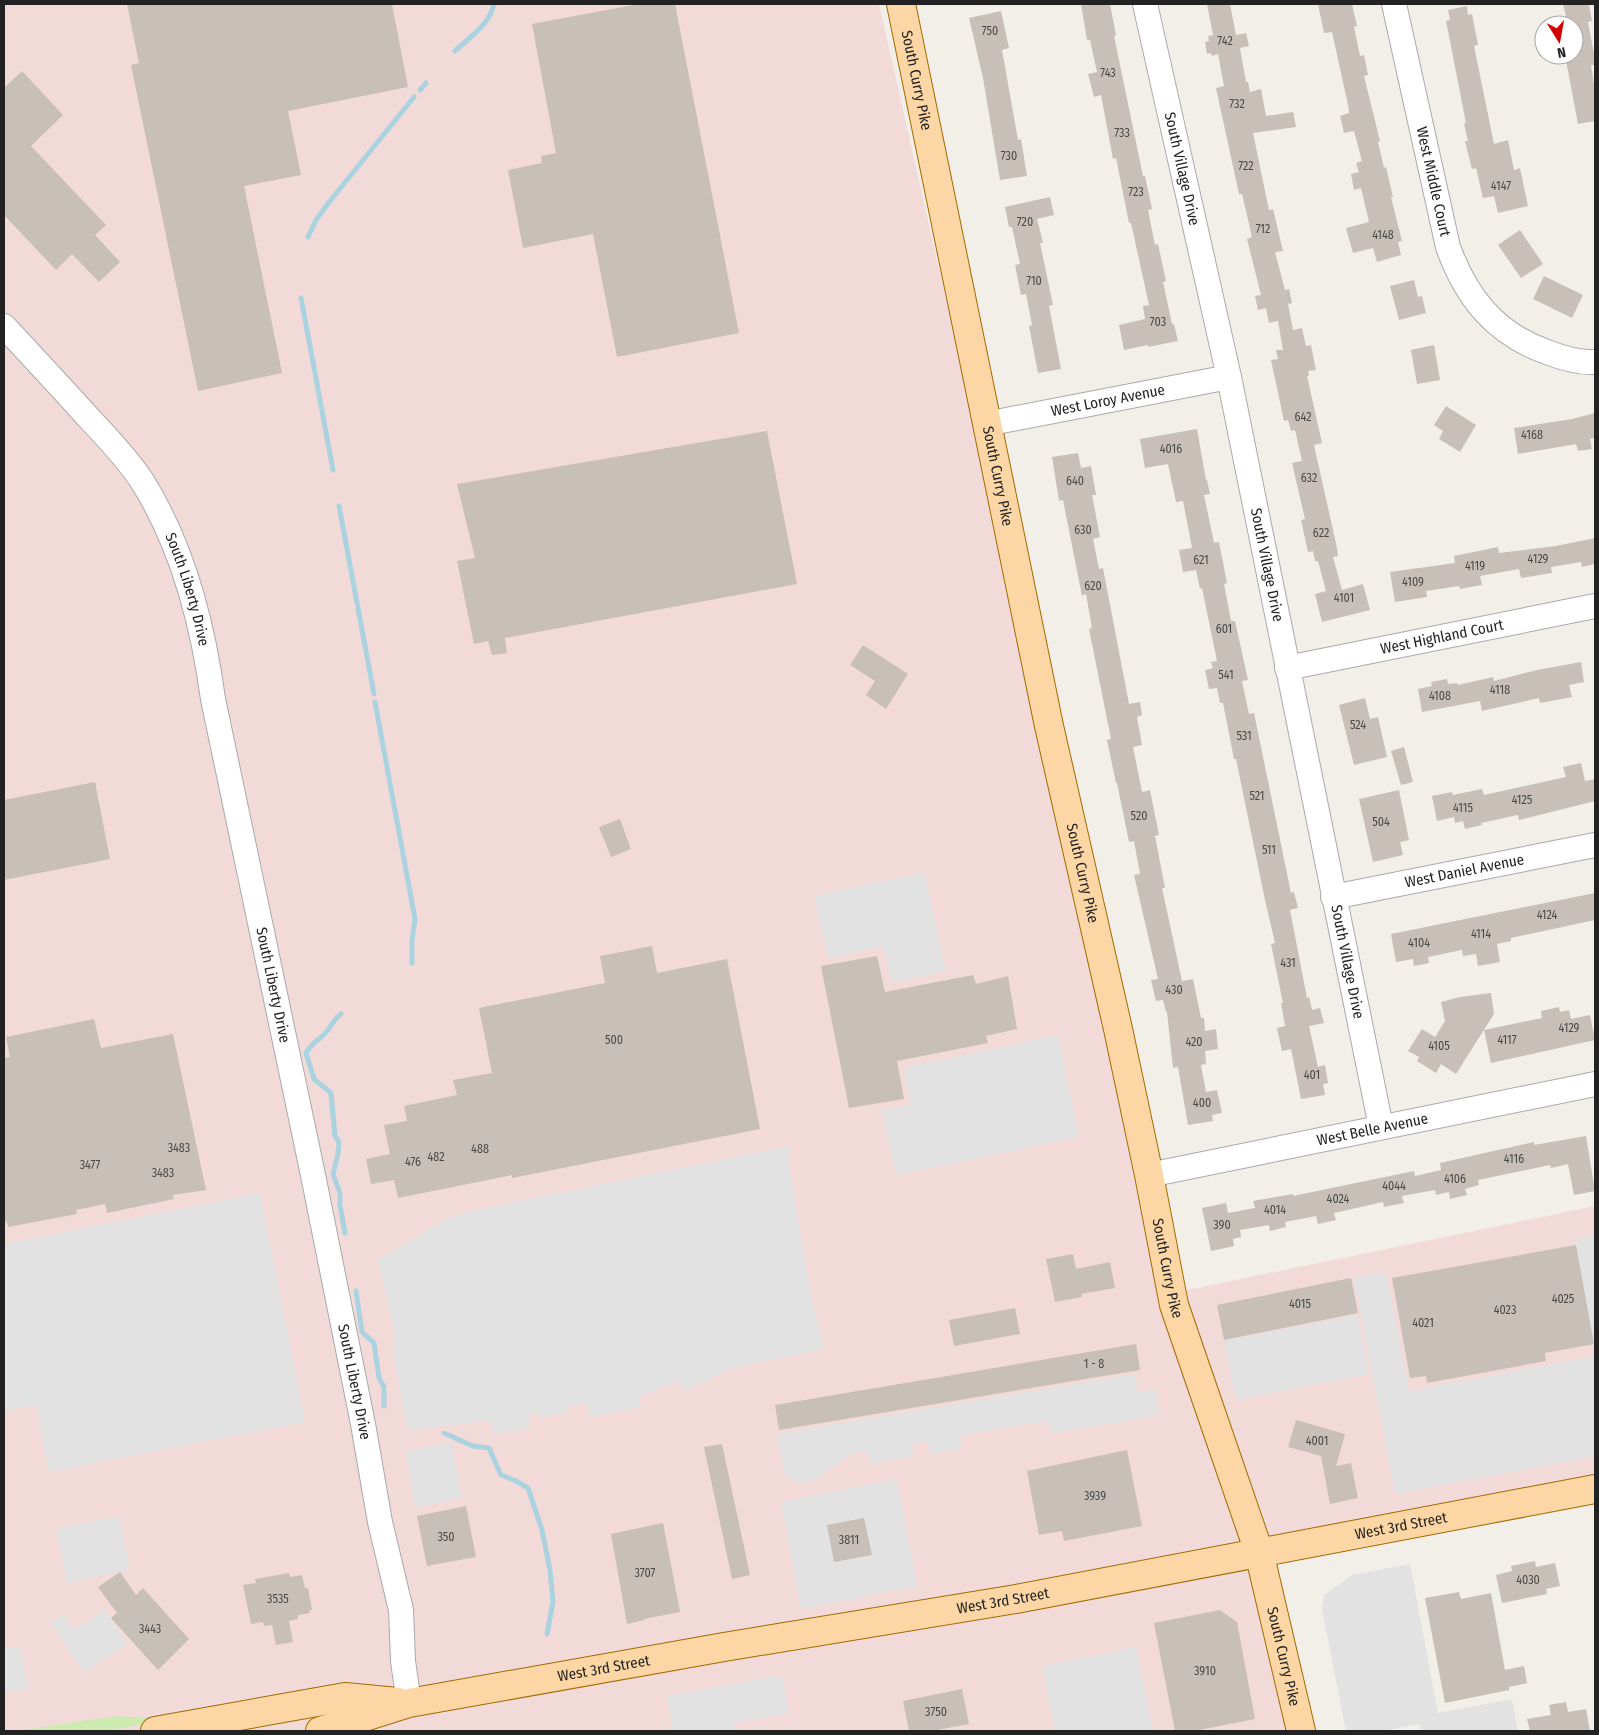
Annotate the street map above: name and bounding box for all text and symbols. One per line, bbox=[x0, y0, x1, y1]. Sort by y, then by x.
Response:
north arrow bbox=[1534, 15, 1584, 65]
house number: 750 bbox=[982, 24, 998, 38]
street label: South Curry Pike bbox=[898, 29, 936, 132]
house number: 742 bbox=[1217, 34, 1233, 48]
text: N bbox=[1556, 43, 1567, 61]
house number: 743 bbox=[1100, 66, 1116, 80]
house number: 732 bbox=[1229, 97, 1245, 111]
street label: South Village Drive bbox=[1161, 111, 1204, 227]
street label: West Middle Court bbox=[1413, 125, 1454, 238]
house number: 733 bbox=[1114, 126, 1130, 140]
house number: 730 bbox=[1001, 149, 1017, 163]
house number: 722 bbox=[1238, 159, 1254, 173]
house number: 4147 bbox=[1491, 179, 1511, 193]
house number: 723 bbox=[1128, 185, 1144, 199]
house number: 720 bbox=[1017, 215, 1033, 229]
house number: 712 bbox=[1256, 222, 1270, 236]
house number: 4148 bbox=[1372, 228, 1394, 242]
house number: 710 bbox=[1026, 274, 1042, 288]
house number: 703 bbox=[1150, 315, 1166, 329]
street label: West Loroy Avenue bbox=[1049, 381, 1166, 420]
house number: 642 bbox=[1295, 410, 1311, 424]
street label: South Curry Pike bbox=[979, 425, 1017, 528]
house number: 4168 bbox=[1521, 428, 1543, 442]
house number: 4016 bbox=[1160, 442, 1182, 456]
house number: 632 bbox=[1301, 471, 1317, 485]
house number: 640 bbox=[1066, 474, 1084, 488]
street label: South Village Drive bbox=[1247, 506, 1287, 623]
house number: 630 bbox=[1074, 523, 1092, 537]
house number: 622 bbox=[1313, 526, 1329, 540]
street label: South Liberty Drive bbox=[161, 530, 213, 648]
house number: 4129 bbox=[1528, 552, 1549, 566]
house number: 621 bbox=[1193, 553, 1209, 567]
house number: 4119 bbox=[1465, 559, 1485, 573]
house number: 4109 bbox=[1402, 575, 1424, 589]
house number: 620 bbox=[1084, 579, 1102, 593]
house number: 4101 bbox=[1334, 591, 1354, 605]
street label: West Highland Court bbox=[1379, 616, 1505, 658]
house number: 601 bbox=[1216, 622, 1232, 636]
house number: 541 bbox=[1218, 668, 1234, 682]
house number: 4118 bbox=[1490, 683, 1510, 697]
house number: 4108 bbox=[1429, 689, 1451, 703]
house number: 524 bbox=[1350, 718, 1366, 732]
house number: 531 bbox=[1236, 729, 1252, 743]
house number: 521 bbox=[1249, 789, 1265, 803]
house number: 4125 bbox=[1512, 793, 1533, 807]
house number: 4115 bbox=[1453, 801, 1473, 815]
house number: 520 bbox=[1131, 809, 1147, 823]
house number: 504 bbox=[1372, 815, 1390, 829]
street label: South Curry Pike bbox=[1062, 822, 1103, 925]
house number: 511 bbox=[1262, 843, 1276, 857]
street label: West Daniel Avenue bbox=[1403, 850, 1526, 892]
street label: South Village Drive bbox=[1327, 903, 1368, 1020]
house number: 4124 bbox=[1537, 908, 1558, 922]
street label: South Liberty Drive bbox=[252, 926, 294, 1044]
house number: 4114 bbox=[1471, 927, 1491, 941]
house number: 4104 bbox=[1408, 936, 1430, 950]
house number: 431 bbox=[1280, 956, 1296, 970]
house number: 430 bbox=[1165, 983, 1183, 997]
house number: 4129 bbox=[1559, 1021, 1580, 1035]
house number: 500 bbox=[605, 1033, 623, 1047]
house number: 4117 bbox=[1497, 1033, 1517, 1047]
house number: 420 bbox=[1185, 1035, 1203, 1049]
house number: 4105 bbox=[1428, 1039, 1450, 1053]
house number: 401 bbox=[1304, 1068, 1320, 1082]
house number: 400 bbox=[1193, 1096, 1211, 1110]
street label: West Belle Avenue bbox=[1315, 1109, 1430, 1150]
house number: 3483 bbox=[168, 1141, 190, 1155]
house number: 488 bbox=[471, 1142, 489, 1156]
house number: 482 bbox=[427, 1150, 445, 1164]
house number: 4116 bbox=[1504, 1152, 1524, 1166]
house number: 476 bbox=[405, 1155, 421, 1169]
house number: 3477 bbox=[80, 1158, 100, 1172]
house number: 3483 bbox=[152, 1166, 174, 1180]
house number: 4106 bbox=[1444, 1172, 1466, 1186]
house number: 4044 bbox=[1382, 1179, 1406, 1193]
house number: 4024 bbox=[1327, 1192, 1350, 1206]
house number: 4014 bbox=[1264, 1203, 1286, 1217]
street label: South Curry Pike bbox=[1149, 1217, 1187, 1321]
house number: 390 bbox=[1213, 1218, 1231, 1232]
house number: 4025 bbox=[1552, 1292, 1575, 1306]
house number: 4015 bbox=[1289, 1297, 1311, 1311]
house number: 4023 bbox=[1494, 1303, 1516, 1317]
house number: 4021 bbox=[1412, 1316, 1434, 1330]
street label: South Liberty Drive bbox=[334, 1322, 375, 1441]
house number: 1 - 8 bbox=[1084, 1357, 1104, 1371]
house number: 4001 bbox=[1306, 1434, 1328, 1448]
house number: 3939 bbox=[1084, 1489, 1106, 1503]
street label: West 3rd Street bbox=[1353, 1508, 1449, 1543]
house number: 350 bbox=[437, 1530, 455, 1544]
house number: 3811 bbox=[839, 1533, 859, 1547]
house number: 3707 bbox=[635, 1566, 656, 1580]
house number: 4030 bbox=[1516, 1573, 1540, 1587]
street label: West 3rd Street bbox=[955, 1584, 1051, 1618]
house number: 3535 bbox=[267, 1592, 289, 1606]
street label: South Curry Pike bbox=[1263, 1605, 1304, 1708]
house number: 3443 bbox=[139, 1622, 161, 1636]
street label: West 3rd Street bbox=[556, 1651, 651, 1685]
house number: 3910 bbox=[1194, 1664, 1216, 1678]
house number: 3750 bbox=[925, 1705, 947, 1719]

